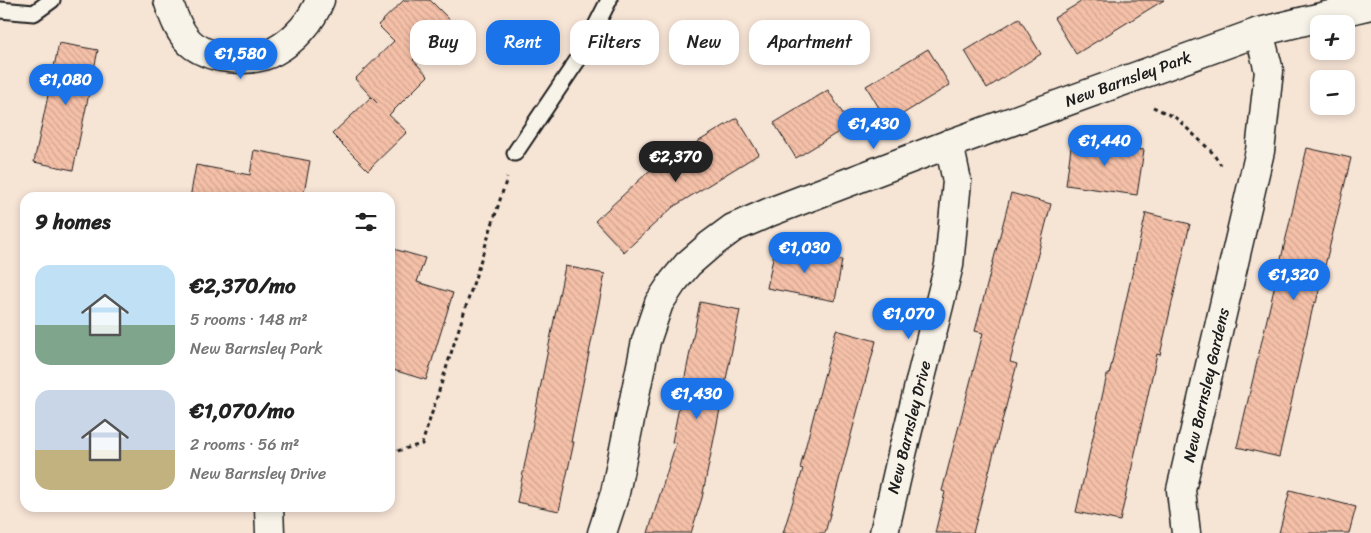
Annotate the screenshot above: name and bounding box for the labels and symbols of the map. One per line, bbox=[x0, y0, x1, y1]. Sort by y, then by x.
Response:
pin: €1,580 bbox=[200, 38, 282, 80]
street label: New Barnsley Park bbox=[1061, 42, 1196, 115]
pin: €1,080 bbox=[25, 64, 107, 106]
pin: €1,430 bbox=[833, 108, 915, 150]
pin: €1,440 bbox=[1064, 124, 1146, 167]
pin: €2,370 bbox=[635, 140, 717, 183]
pin: €1,030 bbox=[764, 232, 846, 274]
pin: €1,320 bbox=[1253, 258, 1335, 301]
pin: €1,070 bbox=[868, 298, 950, 340]
street label: New Barnsley Gardens bbox=[1174, 304, 1238, 465]
street label: New Barnsley Drive bbox=[878, 357, 940, 497]
pin: €1,430 bbox=[656, 378, 738, 420]

